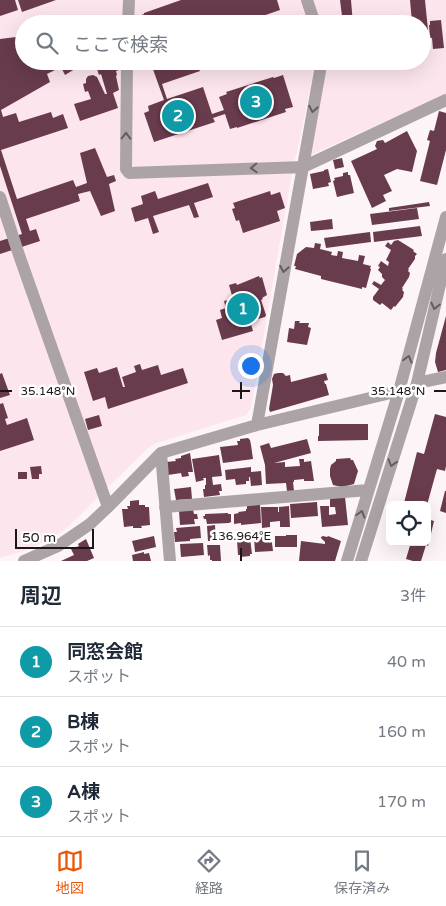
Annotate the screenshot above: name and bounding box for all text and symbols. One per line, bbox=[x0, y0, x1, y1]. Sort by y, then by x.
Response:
search box bbox=[15, 15, 431, 70]
icon: search bbox=[33, 29, 61, 57]
text: ここで検索 bbox=[73, 34, 168, 56]
pin: 3 bbox=[240, 83, 272, 121]
pin: 2 bbox=[162, 97, 194, 135]
one-way arrow bbox=[308, 105, 318, 114]
one-way arrow bbox=[121, 132, 132, 140]
one-way arrow bbox=[250, 163, 258, 174]
one-way arrow bbox=[280, 265, 290, 274]
pin: 1 bbox=[227, 290, 259, 328]
one-way arrow bbox=[430, 302, 441, 311]
your location bbox=[238, 353, 264, 379]
one-way arrow bbox=[402, 354, 413, 363]
text: 35.148°N bbox=[21, 384, 75, 398]
text: 35.148°N bbox=[371, 384, 425, 398]
one-way arrow bbox=[387, 458, 397, 466]
map controls bbox=[386, 501, 431, 546]
button: locate bbox=[386, 501, 431, 546]
one-way arrow bbox=[356, 511, 366, 519]
scale bar bbox=[15, 526, 94, 549]
text: 50 m bbox=[22, 529, 56, 546]
text: 136.964°E bbox=[211, 529, 272, 543]
text: 周辺 bbox=[20, 584, 62, 609]
text: 3件 bbox=[400, 586, 426, 606]
text: 同窓会館 bbox=[67, 641, 143, 663]
text: 1 bbox=[31, 652, 41, 672]
text: 40 m bbox=[387, 652, 426, 672]
text: スポット bbox=[67, 667, 131, 687]
text: B棟 bbox=[67, 711, 99, 733]
text: 2 bbox=[31, 722, 41, 742]
text: 160 m bbox=[377, 722, 426, 742]
text: スポット bbox=[67, 737, 131, 757]
text: A棟 bbox=[67, 781, 100, 803]
text: 3 bbox=[31, 792, 41, 812]
text: 170 m bbox=[377, 792, 426, 812]
text: スポット bbox=[67, 807, 131, 827]
tab: 地図 bbox=[56, 847, 84, 897]
tab: 経路 bbox=[195, 847, 223, 897]
tab: 保存済み bbox=[334, 847, 390, 897]

